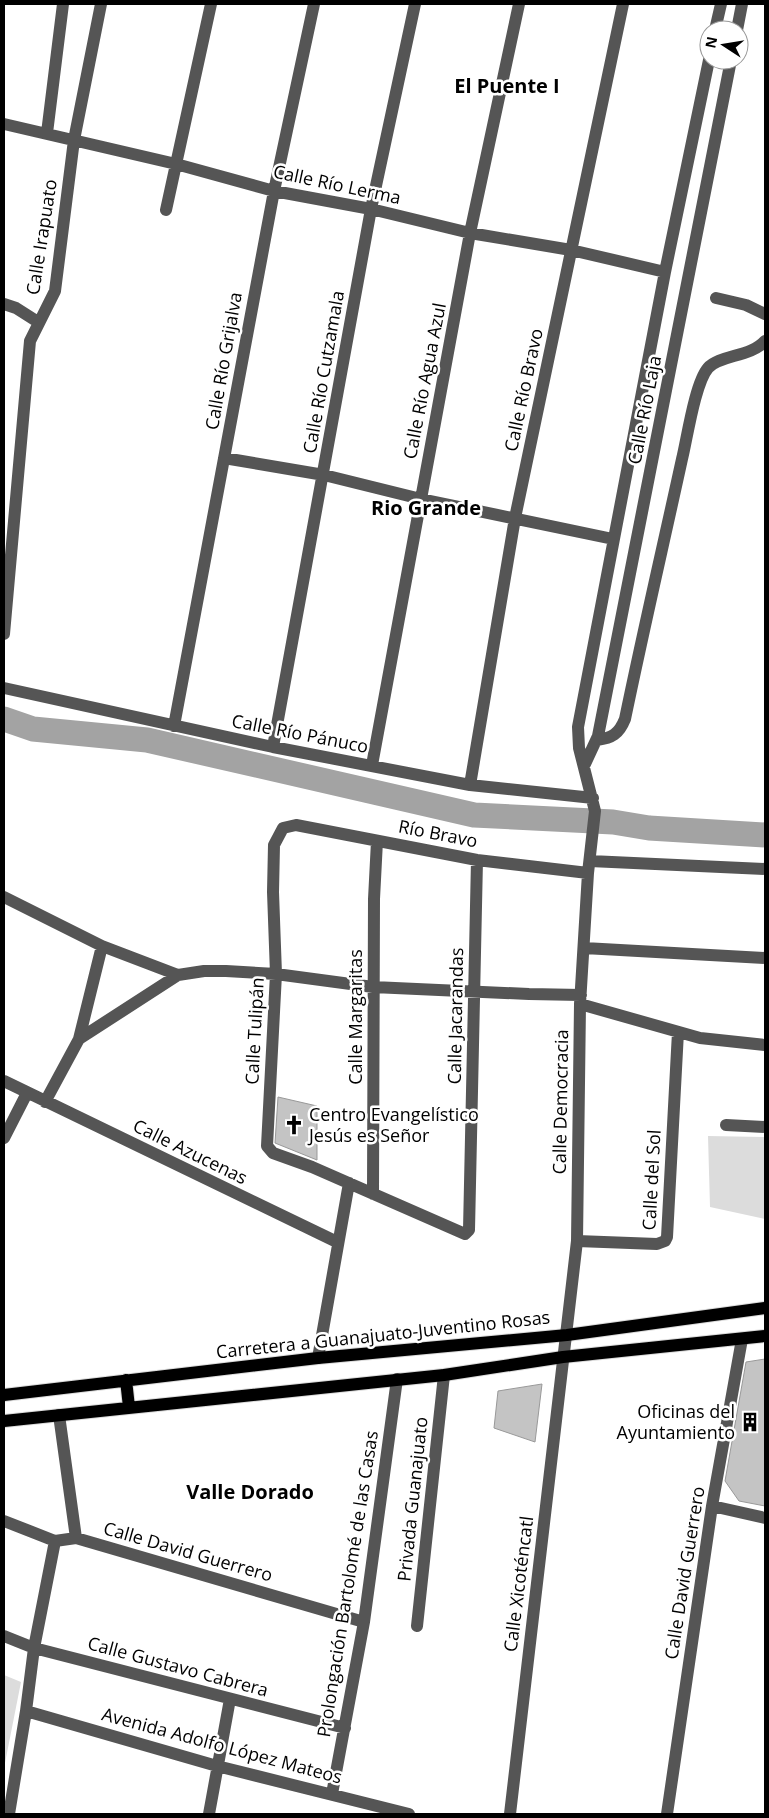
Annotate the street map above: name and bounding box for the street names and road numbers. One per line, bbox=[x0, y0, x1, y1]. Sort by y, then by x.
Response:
street label: Calle Río Lerma bbox=[271, 159, 403, 209]
street label: Calle Irapuato bbox=[20, 177, 62, 296]
street label: Calle Río Cutzamala bbox=[297, 289, 349, 455]
street label: Calle Río Grijalva bbox=[199, 290, 247, 432]
street label: Calle Río Agua Azul bbox=[397, 301, 451, 461]
street label: Calle Río Bravo bbox=[498, 326, 548, 454]
street label: Calle Río Laja bbox=[622, 353, 666, 466]
street label: Calle Río Pánuco bbox=[230, 708, 371, 758]
street label: Río Bravo bbox=[397, 814, 480, 852]
street label: Calle Jacarandas bbox=[442, 947, 468, 1085]
street label: Calle Margaritas bbox=[343, 949, 367, 1085]
street label: Calle Tulipán bbox=[239, 977, 269, 1085]
street label: Calle Democracia bbox=[547, 1029, 573, 1175]
street label: Calle Azucenas bbox=[129, 1113, 252, 1189]
street label: Calle del Sol bbox=[636, 1129, 666, 1231]
street label: Carretera a Guanajuato-Juventino Rosas bbox=[215, 1305, 551, 1363]
street label: Privada Guanajuato bbox=[391, 1415, 433, 1582]
street label: Prolongación Bartolomé de las Casas bbox=[311, 1429, 383, 1739]
street label: Calle David Guerrero bbox=[658, 1485, 710, 1661]
street label: Calle David Guerrero bbox=[101, 1515, 276, 1587]
street label: Calle Xicoténcatl bbox=[498, 1515, 538, 1653]
street label: Calle Gustavo Cabrera bbox=[85, 1630, 271, 1702]
street label: Avenida Adolfo López Mateos bbox=[100, 1701, 345, 1789]

